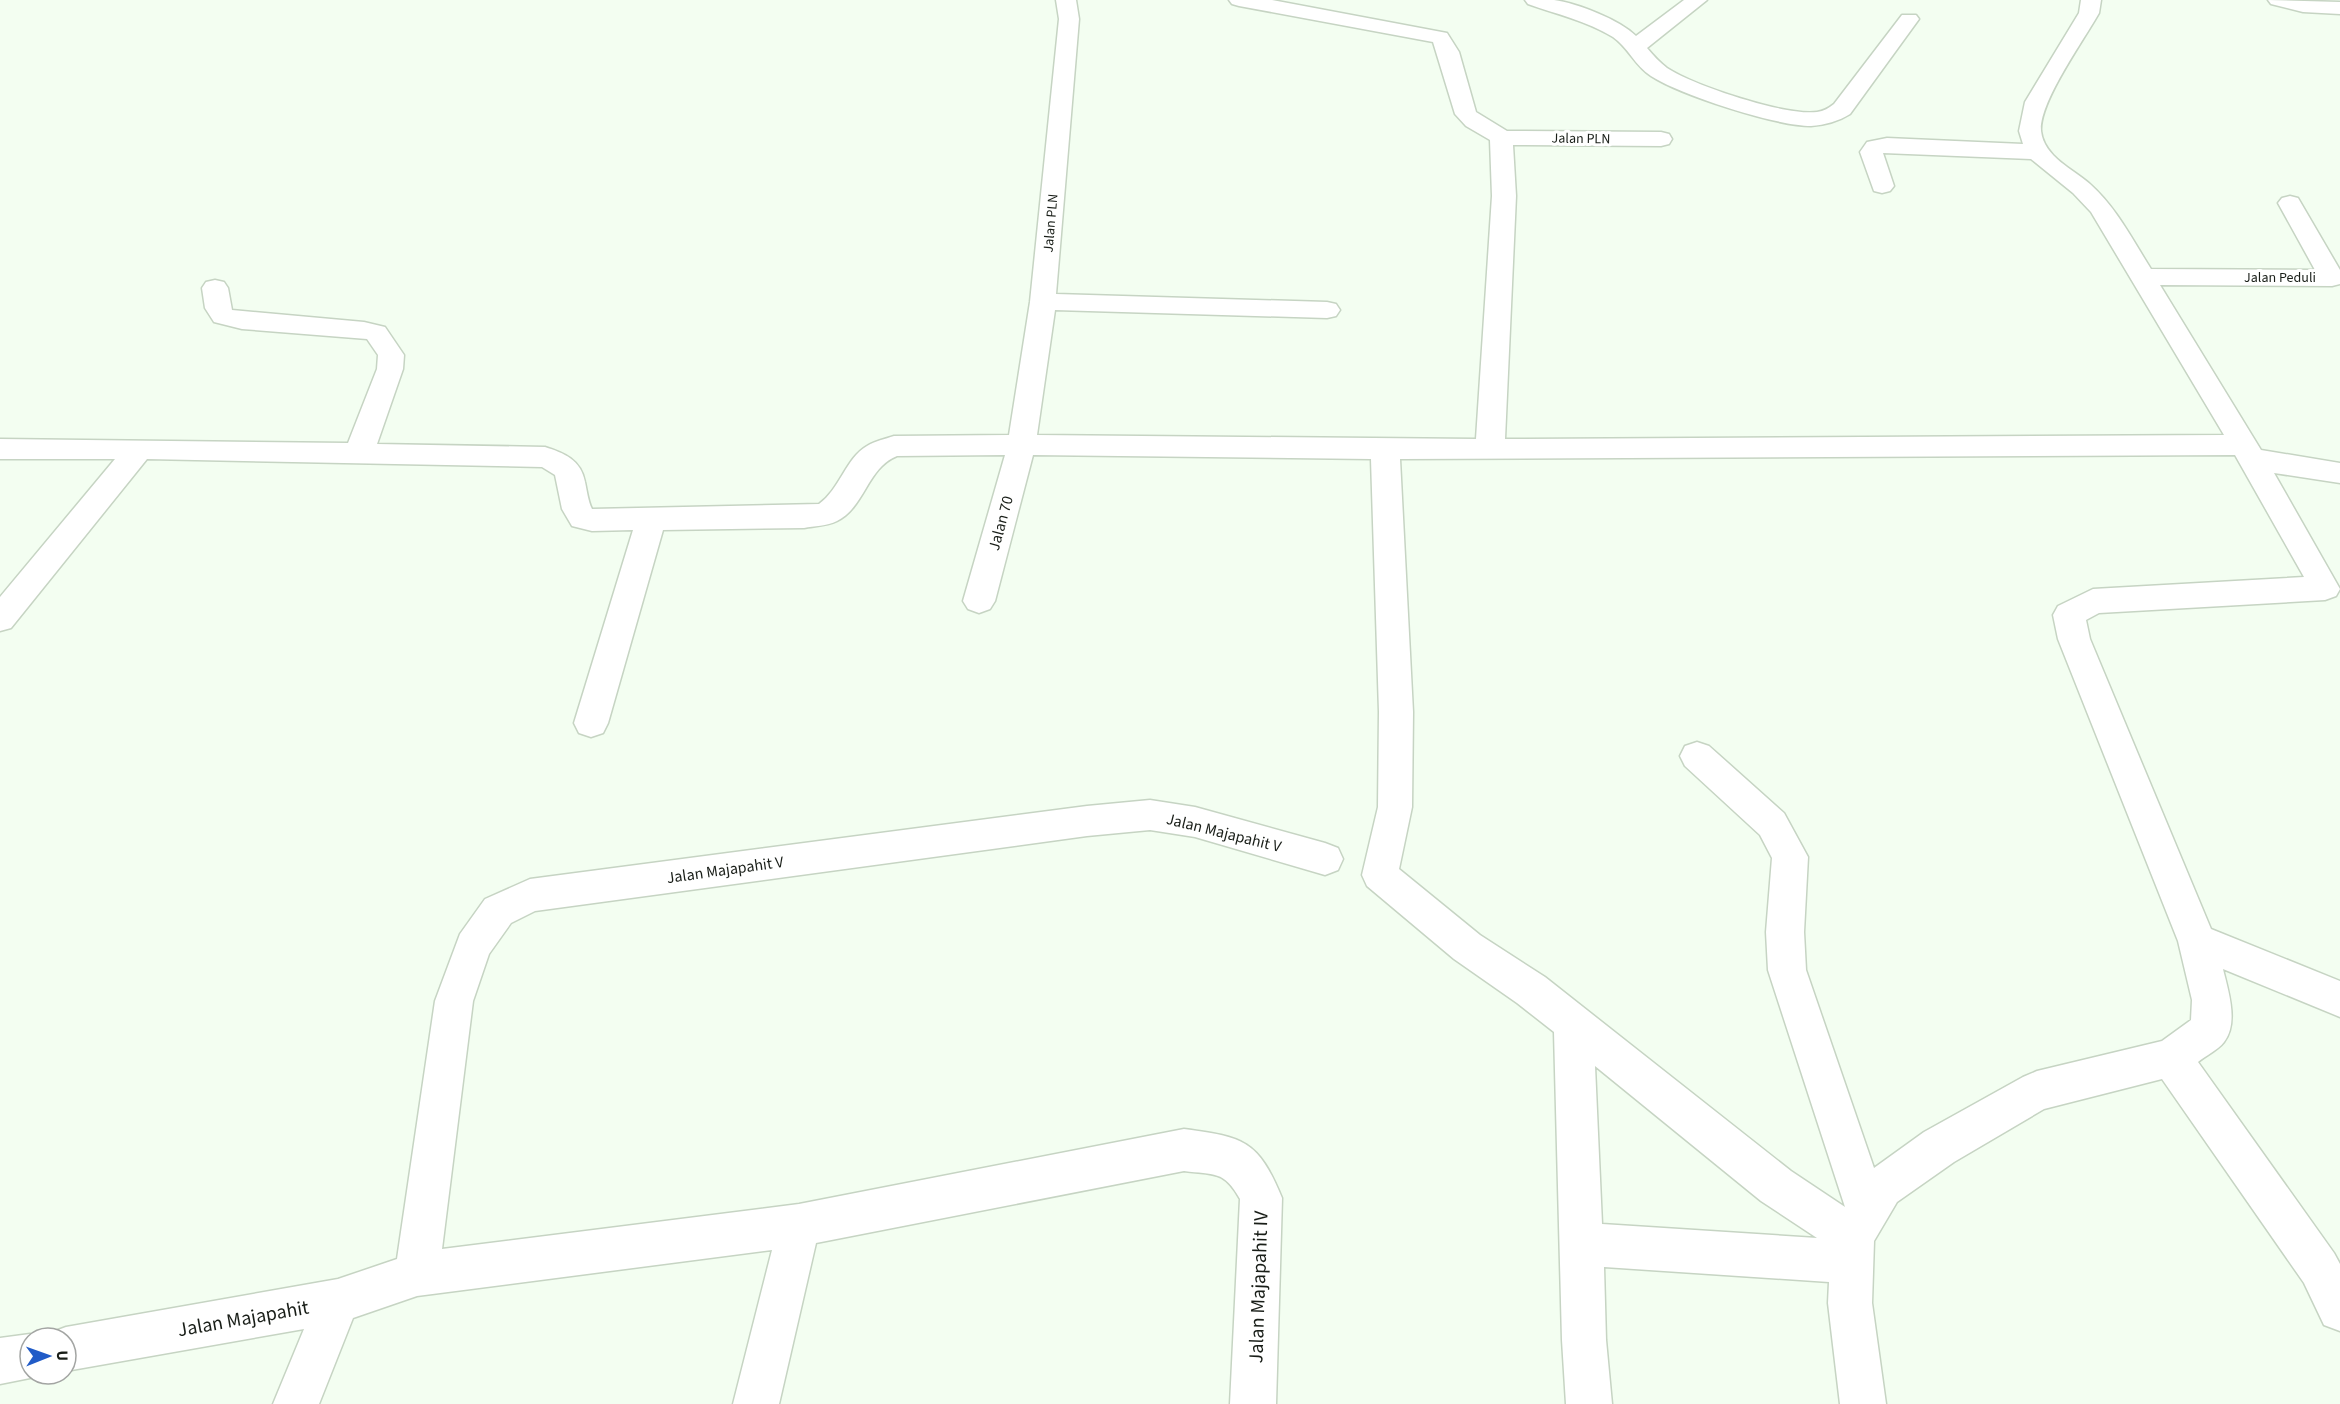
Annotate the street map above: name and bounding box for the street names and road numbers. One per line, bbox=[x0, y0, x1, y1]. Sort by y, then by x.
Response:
street label: Jalan PLN bbox=[1551, 128, 1610, 150]
street label: Jalan PLN bbox=[1038, 193, 1064, 253]
street label: Jalan Peduli bbox=[2244, 268, 2316, 288]
street label: Jalan 70 bbox=[983, 493, 1019, 553]
street label: Jalan Majapahit V bbox=[1164, 808, 1284, 858]
street label: Jalan Majapahit V bbox=[665, 851, 786, 889]
street label: Jalan Majapahit IV bbox=[1242, 1210, 1276, 1364]
street label: Jalan Majapahit bbox=[175, 1294, 311, 1344]

